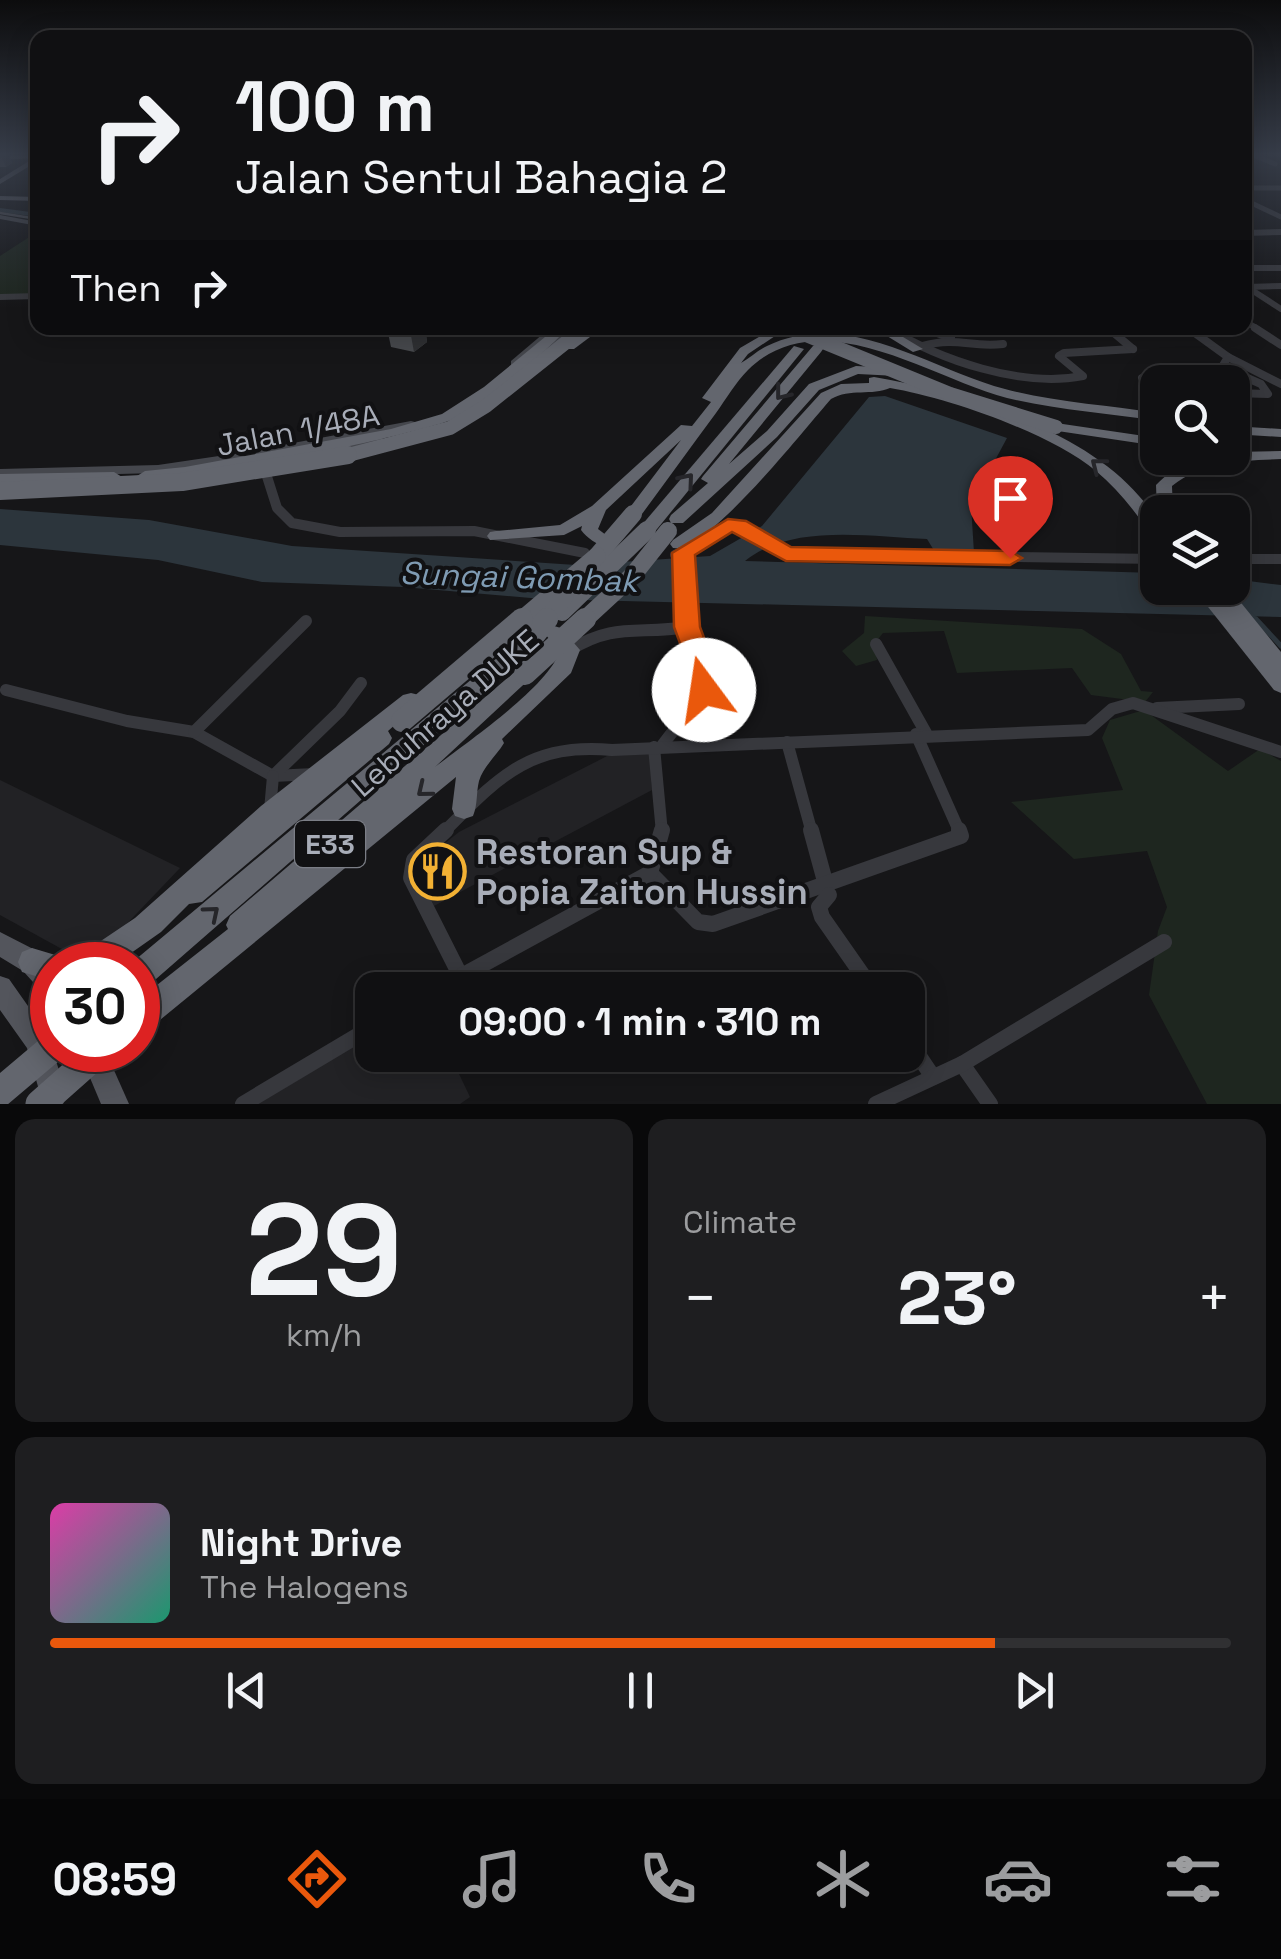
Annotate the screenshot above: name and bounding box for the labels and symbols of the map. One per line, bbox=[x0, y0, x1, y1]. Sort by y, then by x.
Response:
one-way arrow bbox=[777, 381, 794, 399]
street label: Jalan 1/48A bbox=[213, 395, 383, 465]
pin bbox=[968, 456, 1053, 559]
one-way arrow bbox=[1091, 460, 1109, 477]
one-way arrow bbox=[675, 473, 693, 491]
water label: Sungai Gombak bbox=[399, 553, 643, 601]
street label: Lebuhraya DUKE bbox=[343, 621, 547, 805]
position arrow bbox=[652, 638, 756, 742]
one-way arrow bbox=[418, 778, 436, 796]
road number: E33 bbox=[295, 821, 365, 867]
place label: Restoran Sup & Popia Zaiton Hussin bbox=[476, 830, 808, 914]
restaurant icon: Restoran Sup & Popia Zaiton Hussin bbox=[407, 842, 467, 902]
one-way arrow bbox=[200, 906, 219, 924]
speed limit sign: 30 bbox=[30, 942, 160, 1072]

